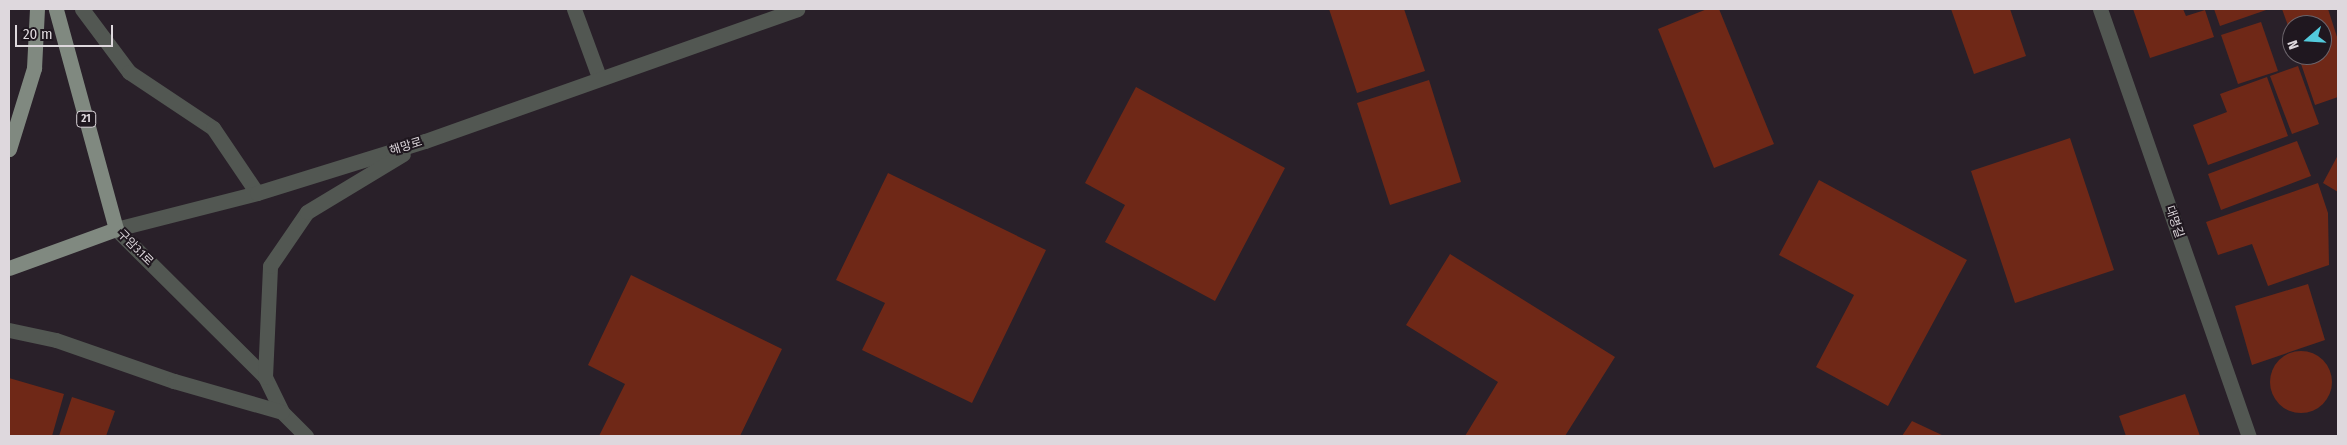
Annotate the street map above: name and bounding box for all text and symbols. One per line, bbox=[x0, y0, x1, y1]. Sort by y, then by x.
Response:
scale bar bbox=[18, 15, 115, 47]
north arrow bbox=[2282, 15, 2332, 65]
text: 20 m bbox=[23, 25, 53, 43]
text: N bbox=[2284, 38, 2303, 51]
road number: 21 bbox=[76, 110, 96, 128]
street label: 해망로 bbox=[388, 135, 424, 159]
street label: 대명길 bbox=[2162, 204, 2186, 240]
street label: 구암3.1로 bbox=[114, 227, 156, 269]

